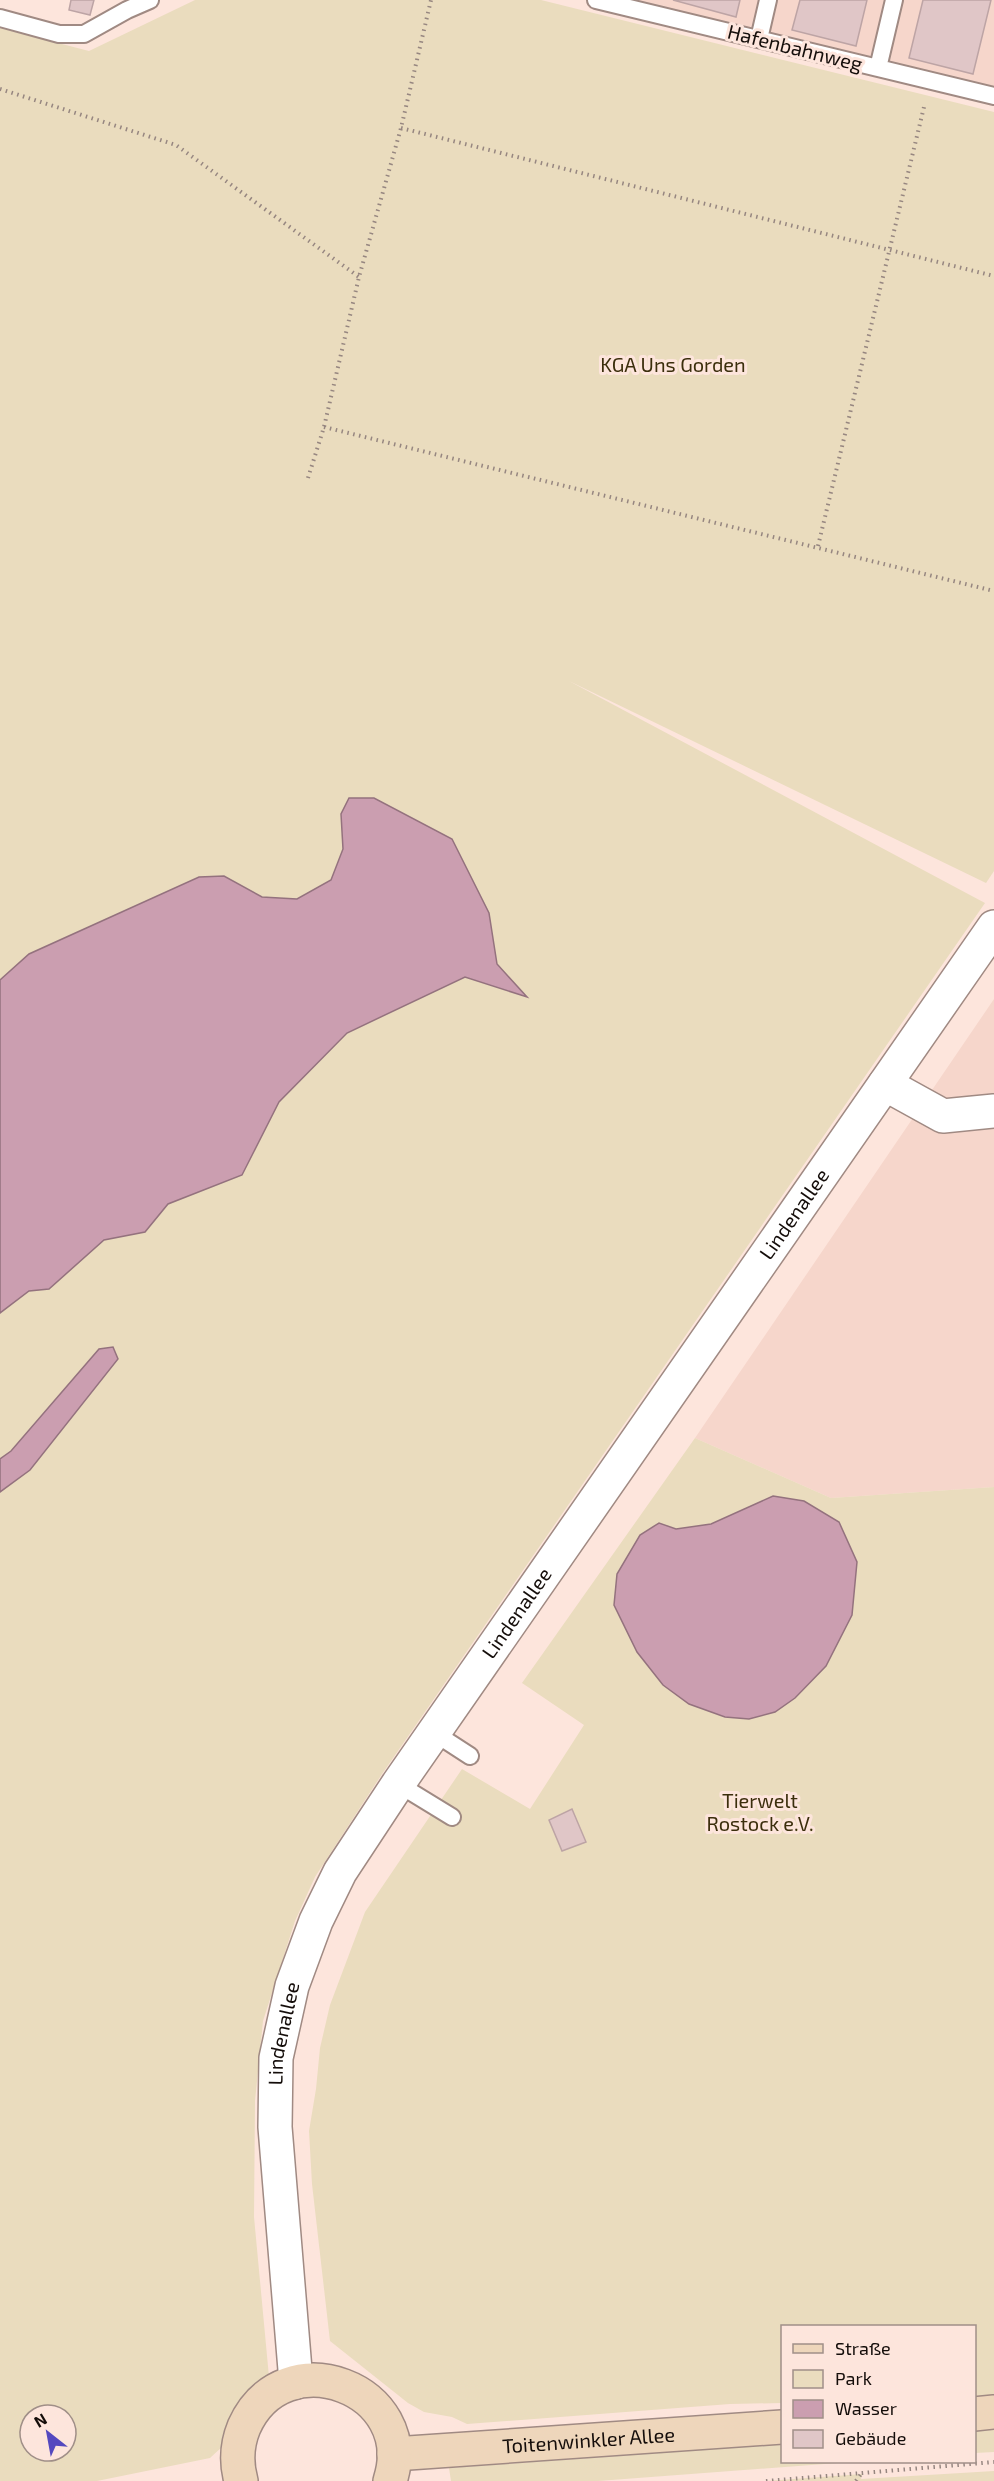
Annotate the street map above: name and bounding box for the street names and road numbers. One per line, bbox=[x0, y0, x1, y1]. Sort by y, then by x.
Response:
street label: Hafenbahnweg bbox=[725, 19, 865, 75]
street label: Lindenallee bbox=[754, 1164, 833, 1264]
street label: Lindenallee bbox=[476, 1563, 556, 1663]
street label: Lindenallee bbox=[263, 1979, 304, 2086]
street label: Toitenwinkler Allee bbox=[501, 2421, 676, 2457]

